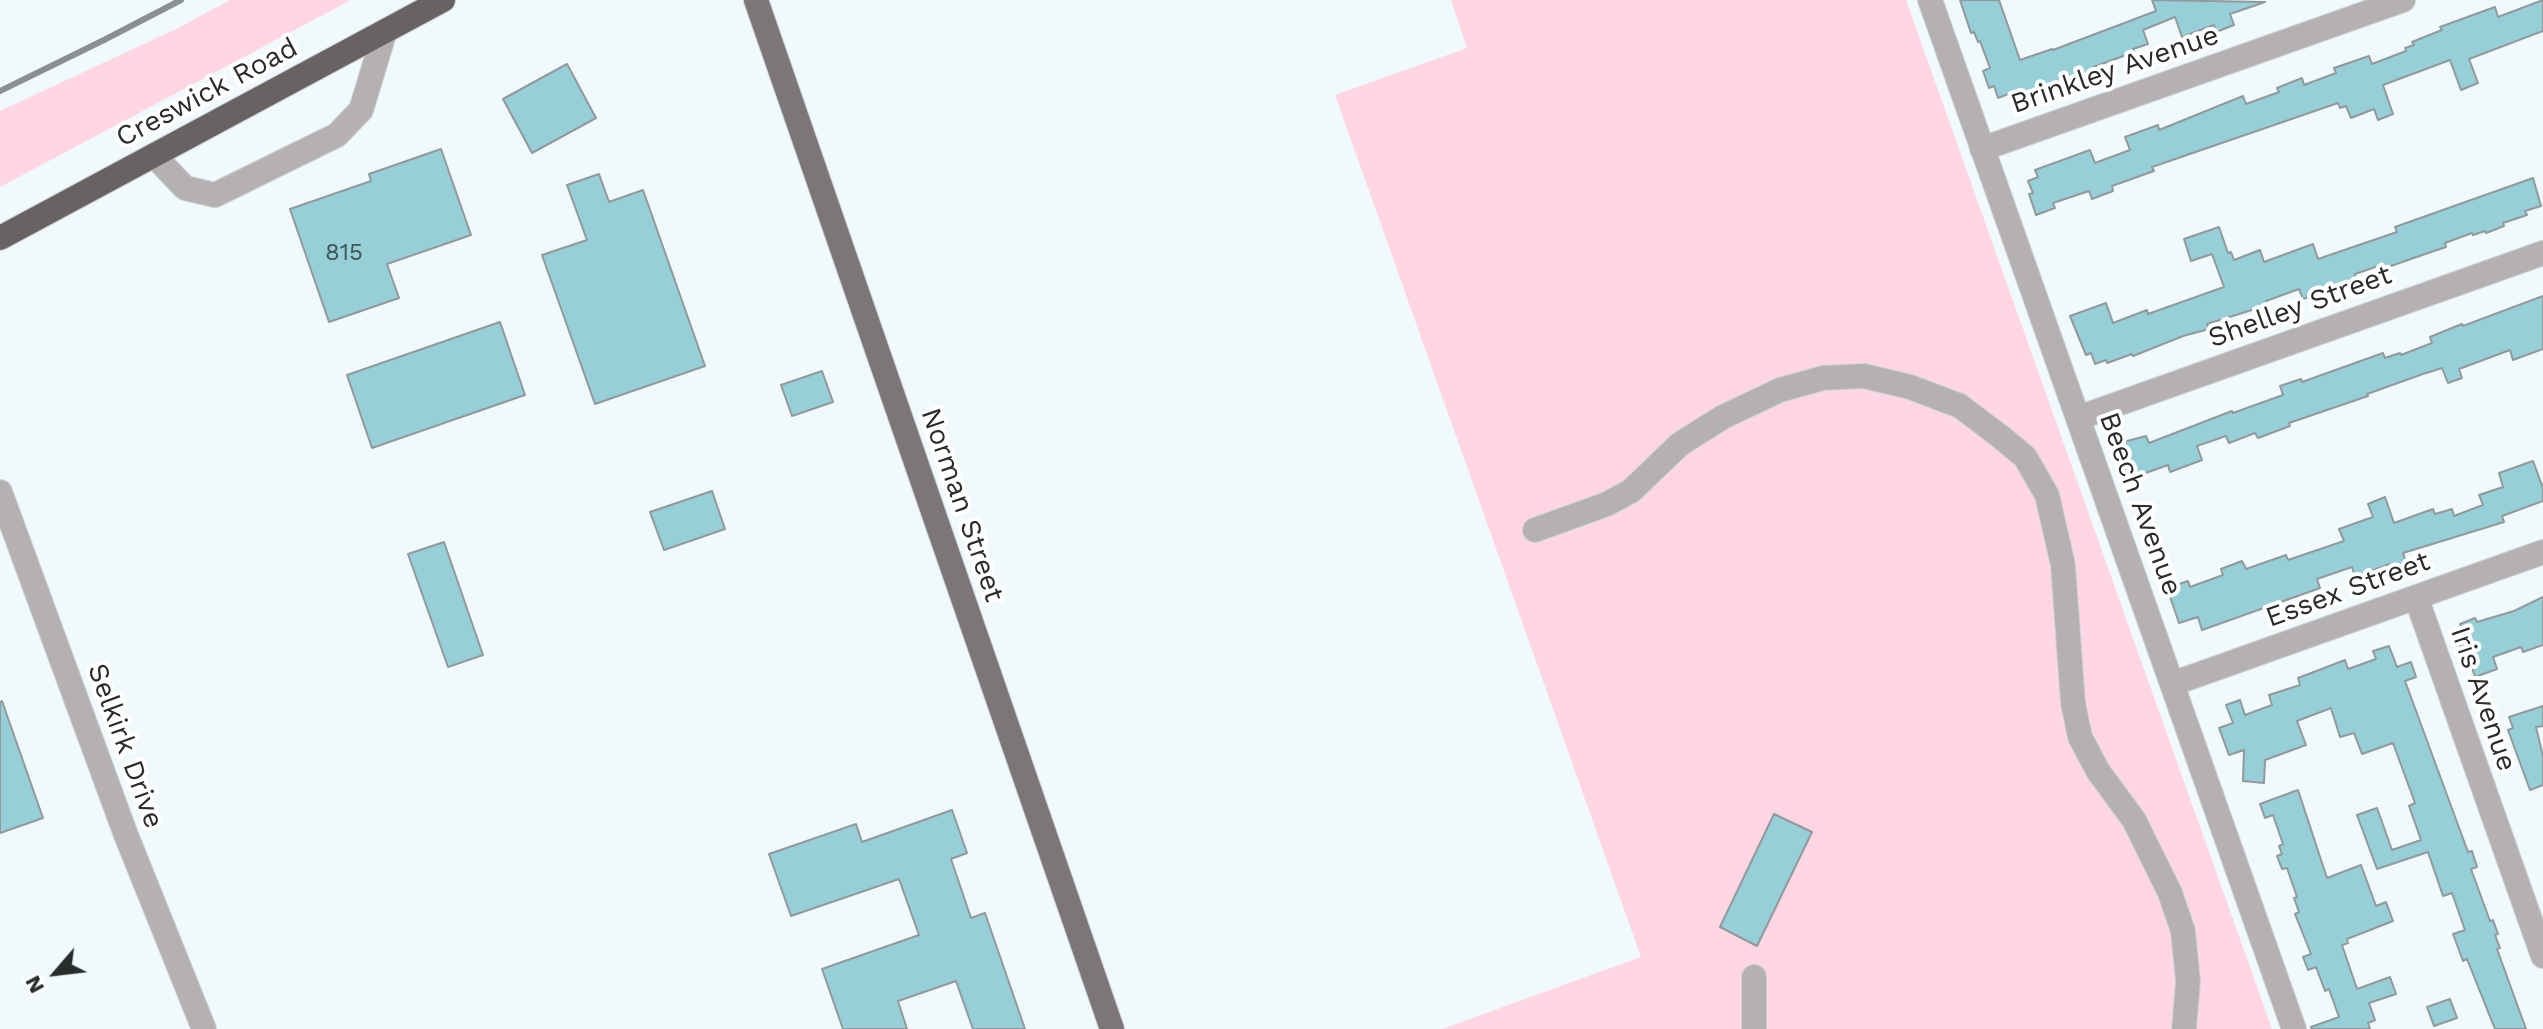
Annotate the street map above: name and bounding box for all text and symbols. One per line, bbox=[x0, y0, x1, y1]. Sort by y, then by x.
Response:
street label: Brinkley Avenue bbox=[2007, 19, 2223, 121]
street label: Creswick Road bbox=[111, 31, 303, 155]
house number: 815 bbox=[325, 239, 363, 267]
street label: Shelley Street bbox=[2204, 258, 2396, 356]
street label: Norman Street bbox=[913, 404, 1011, 606]
street label: Beech Avenue bbox=[2091, 408, 2189, 600]
street label: Essex Street bbox=[2262, 545, 2434, 635]
street label: Iris Avenue bbox=[2443, 622, 2523, 776]
street label: Selkirk Drive bbox=[80, 659, 170, 833]
north arrow bbox=[16, 933, 96, 1013]
text: N bbox=[20, 971, 49, 998]

